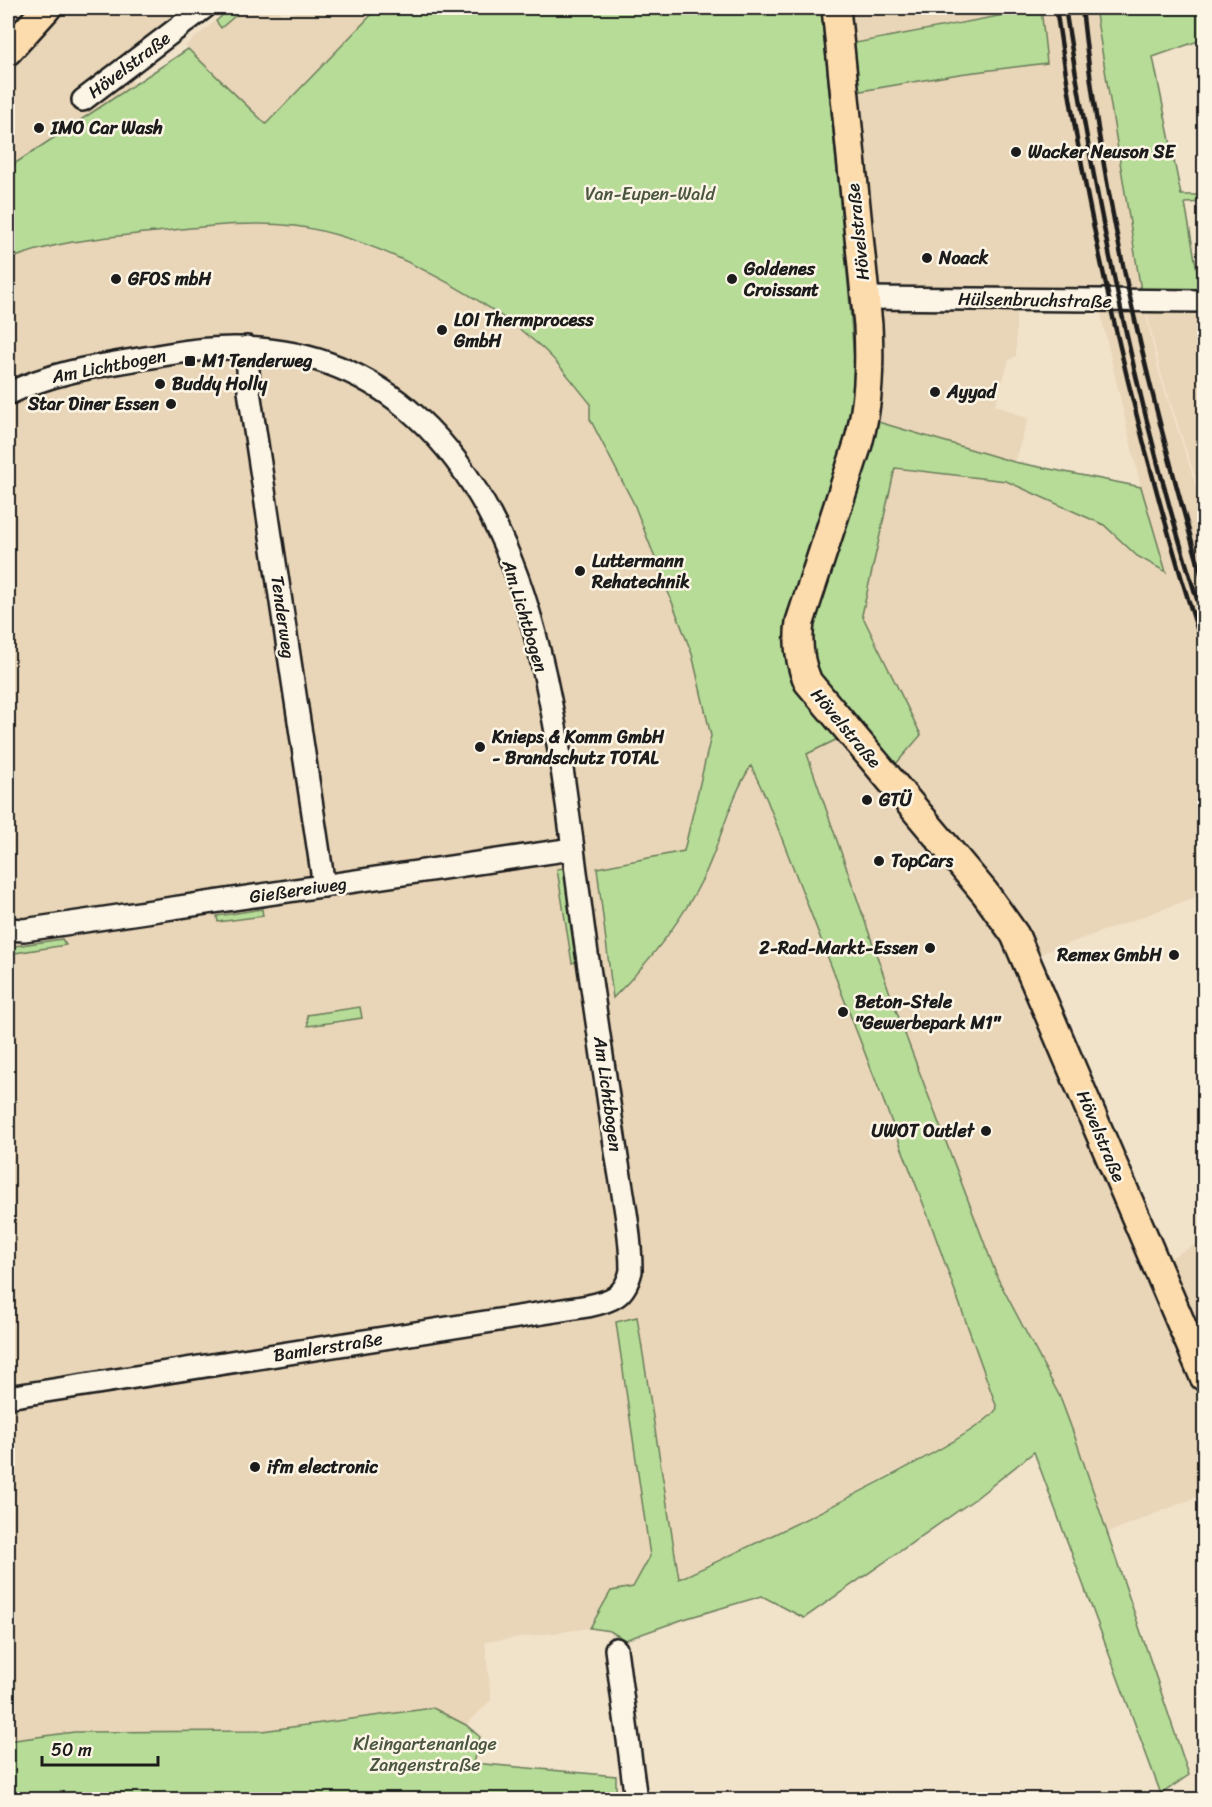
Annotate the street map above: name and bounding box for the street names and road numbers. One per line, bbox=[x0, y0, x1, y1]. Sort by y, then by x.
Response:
street label: Hövelstraße bbox=[80, 23, 178, 107]
street label: Hövelstraße bbox=[837, 182, 879, 282]
street label: Hülsenbruchstraße bbox=[958, 283, 1112, 317]
street label: Am Lichtbogen bbox=[48, 339, 169, 393]
street label: Am Lichtbogen bbox=[492, 555, 557, 676]
street label: Tenderweg bbox=[261, 573, 305, 661]
street label: Hövelstraße bbox=[802, 680, 890, 776]
street label: Gießereiweg bbox=[247, 867, 349, 913]
street label: Am Lichtbogen bbox=[584, 1033, 632, 1154]
street label: Hövelstraße bbox=[1067, 1085, 1135, 1187]
street label: Bamlerstraße bbox=[271, 1323, 385, 1371]

